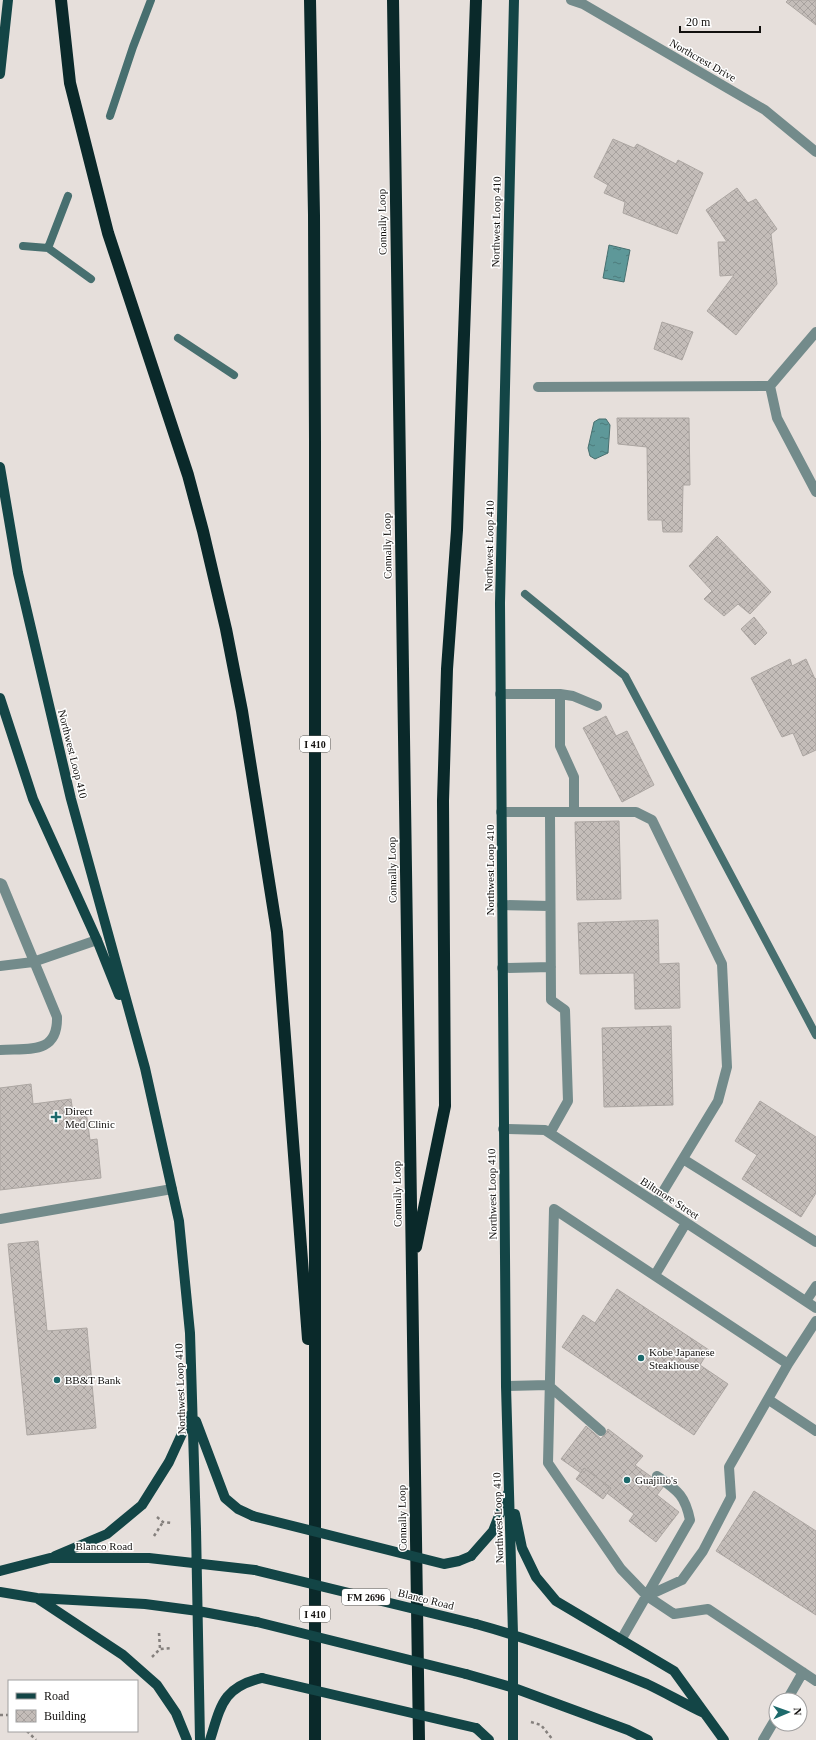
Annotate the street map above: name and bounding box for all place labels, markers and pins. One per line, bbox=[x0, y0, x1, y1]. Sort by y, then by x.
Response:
place label: Direct Med Clinic bbox=[65, 1105, 115, 1130]
marker: Direct Med Clinic bbox=[50, 1111, 62, 1123]
place label: Kobe Japanese Steakhouse bbox=[649, 1346, 715, 1371]
marker: Kobe Japanese Steakhouse bbox=[636, 1353, 646, 1363]
place label: BB&T Bank bbox=[65, 1374, 121, 1386]
marker: BB&T Bank bbox=[52, 1375, 62, 1385]
place label: Guajillo's bbox=[635, 1474, 677, 1486]
marker: Guajillo's bbox=[622, 1475, 632, 1485]

